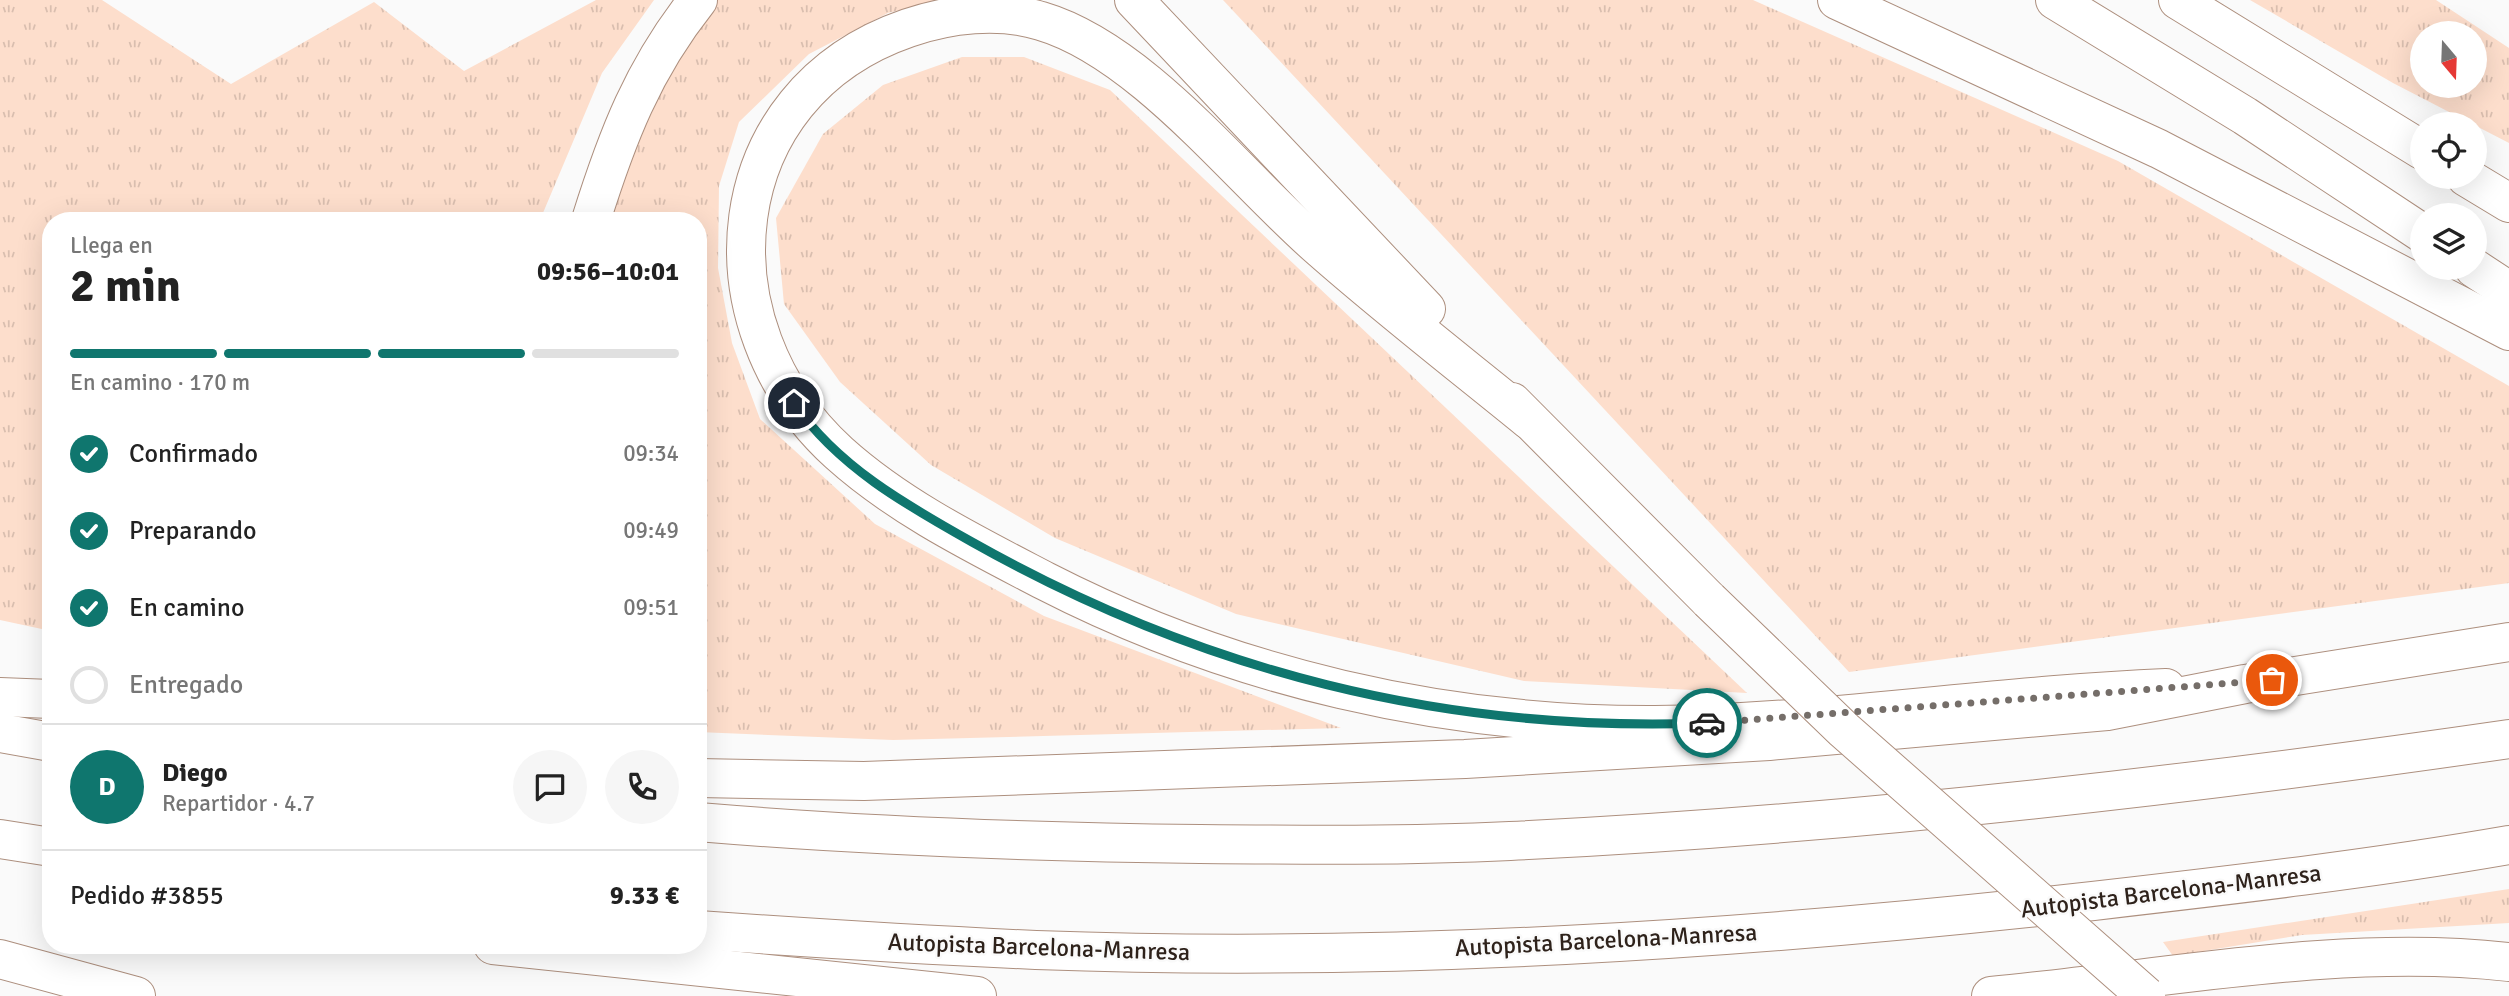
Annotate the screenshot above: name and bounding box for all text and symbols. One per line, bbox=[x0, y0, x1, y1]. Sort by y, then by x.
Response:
north arrow bbox=[2410, 21, 2487, 98]
map controls bbox=[2410, 21, 2487, 280]
button: locate bbox=[2410, 112, 2487, 189]
button: layers bbox=[2410, 203, 2487, 280]
text: Llega en bbox=[70, 231, 153, 260]
text: 09:56–10:01 bbox=[537, 256, 679, 288]
text: 2 min bbox=[70, 258, 181, 314]
text: En camino · 170 m bbox=[70, 368, 250, 397]
pin bbox=[764, 373, 824, 433]
icon: home bbox=[775, 384, 813, 422]
icon: check bbox=[70, 435, 108, 473]
text: Confirmado bbox=[129, 438, 258, 470]
text: 09:34 bbox=[623, 439, 679, 468]
icon: check bbox=[70, 512, 108, 550]
text: Preparando bbox=[129, 515, 256, 547]
text: 09:49 bbox=[623, 516, 679, 545]
icon: check bbox=[70, 589, 108, 627]
text: En camino bbox=[129, 592, 245, 624]
text: 09:51 bbox=[623, 593, 679, 622]
pin bbox=[2242, 650, 2302, 710]
icon: bag bbox=[2253, 661, 2291, 699]
text: Entregado bbox=[129, 669, 243, 701]
courier bbox=[1672, 688, 1742, 758]
icon: car bbox=[1688, 704, 1726, 742]
button: chat bbox=[513, 750, 587, 824]
button: phone bbox=[605, 750, 679, 824]
text: Diego bbox=[162, 757, 228, 789]
text: D bbox=[98, 771, 116, 803]
text: Repartidor · 4.7 bbox=[162, 789, 315, 818]
street label: Autopista Barcelona-Manresa bbox=[2019, 858, 2323, 924]
text: Pedido #3855 bbox=[70, 880, 224, 912]
text: 9.33 € bbox=[610, 880, 679, 912]
street label: Autopista Barcelona-Manresa bbox=[1454, 917, 1758, 963]
street label: Autopista Barcelona-Manresa bbox=[887, 927, 1191, 967]

